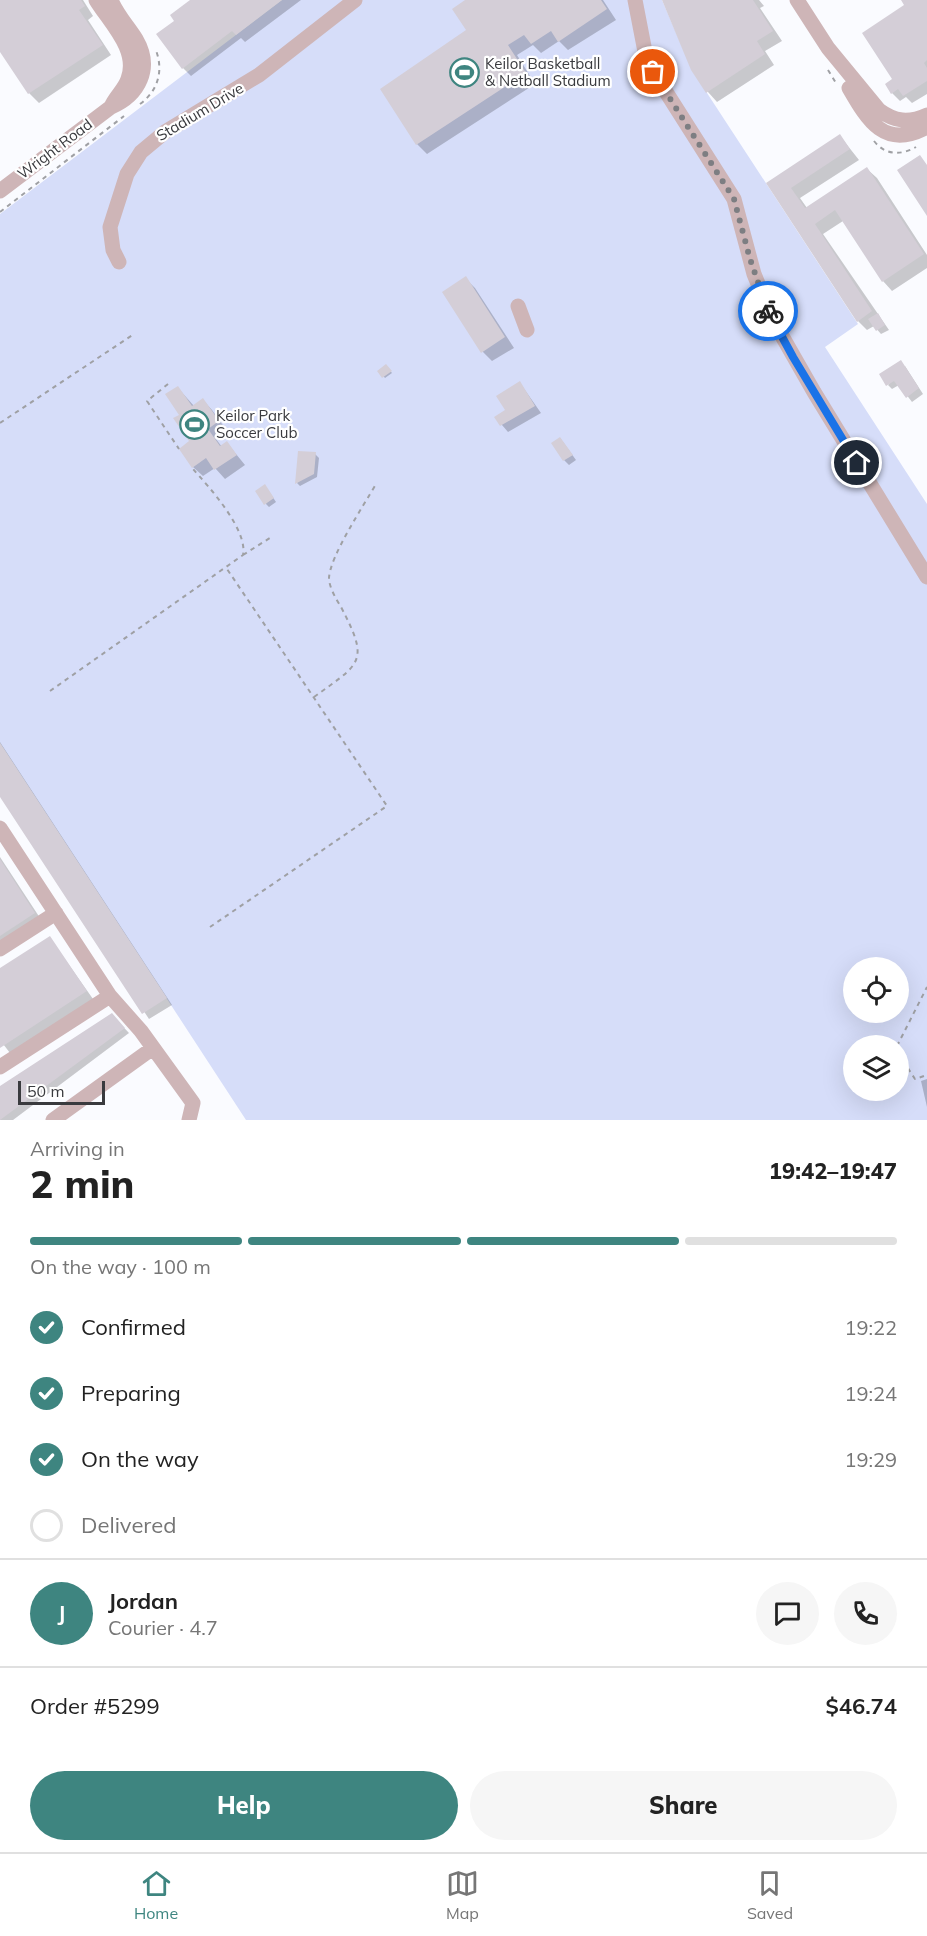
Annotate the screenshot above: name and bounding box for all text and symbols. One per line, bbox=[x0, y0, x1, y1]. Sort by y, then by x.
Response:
pin bbox=[627, 46, 678, 97]
place label: Keilor Basketball & Netball Stadium bbox=[485, 54, 611, 90]
icon: bag bbox=[636, 55, 669, 88]
sports icon: Keilor Basketball & Netball Stadium bbox=[448, 57, 480, 89]
street label: Stadium Drive bbox=[153, 78, 247, 145]
street label: Wright Road bbox=[14, 114, 96, 183]
courier bbox=[738, 281, 798, 341]
icon: bike bbox=[752, 295, 785, 328]
place label: Keilor Park Soccer Club bbox=[216, 406, 297, 442]
sports icon: Keilor Park Soccer Club bbox=[179, 409, 211, 441]
pin bbox=[831, 437, 882, 488]
icon: home bbox=[840, 446, 873, 479]
map controls bbox=[843, 957, 909, 1101]
button: locate bbox=[843, 957, 909, 1023]
button: layers bbox=[843, 1035, 909, 1101]
scale bar bbox=[18, 1078, 105, 1106]
text: 50 m bbox=[27, 1081, 64, 1101]
text: Arriving in bbox=[30, 1136, 125, 1161]
text: 19:42–19:47 bbox=[769, 1157, 897, 1185]
text: 2 min bbox=[30, 1159, 135, 1208]
text: On the way · 100 m bbox=[30, 1254, 211, 1279]
icon: check bbox=[30, 1311, 63, 1344]
text: Confirmed bbox=[81, 1313, 186, 1341]
text: 19:22 bbox=[844, 1315, 897, 1340]
icon: check bbox=[30, 1377, 63, 1410]
text: Preparing bbox=[81, 1379, 181, 1407]
text: 19:24 bbox=[844, 1381, 897, 1406]
icon: check bbox=[30, 1443, 63, 1476]
text: On the way bbox=[81, 1445, 199, 1473]
text: 19:29 bbox=[844, 1447, 897, 1472]
text: Delivered bbox=[81, 1511, 176, 1539]
button: chat bbox=[756, 1582, 819, 1645]
button: phone bbox=[834, 1582, 897, 1645]
text: Jordan bbox=[108, 1587, 178, 1615]
text: J bbox=[58, 1599, 65, 1627]
text: Courier · 4.7 bbox=[108, 1615, 218, 1640]
text: Order #5299 bbox=[30, 1692, 160, 1720]
text: $46.74 bbox=[826, 1692, 897, 1720]
button: Help bbox=[30, 1771, 458, 1840]
button: Share bbox=[470, 1771, 897, 1840]
tab: Home bbox=[134, 1867, 178, 1923]
tab: Map bbox=[446, 1867, 479, 1923]
tab: Saved bbox=[747, 1867, 793, 1923]

